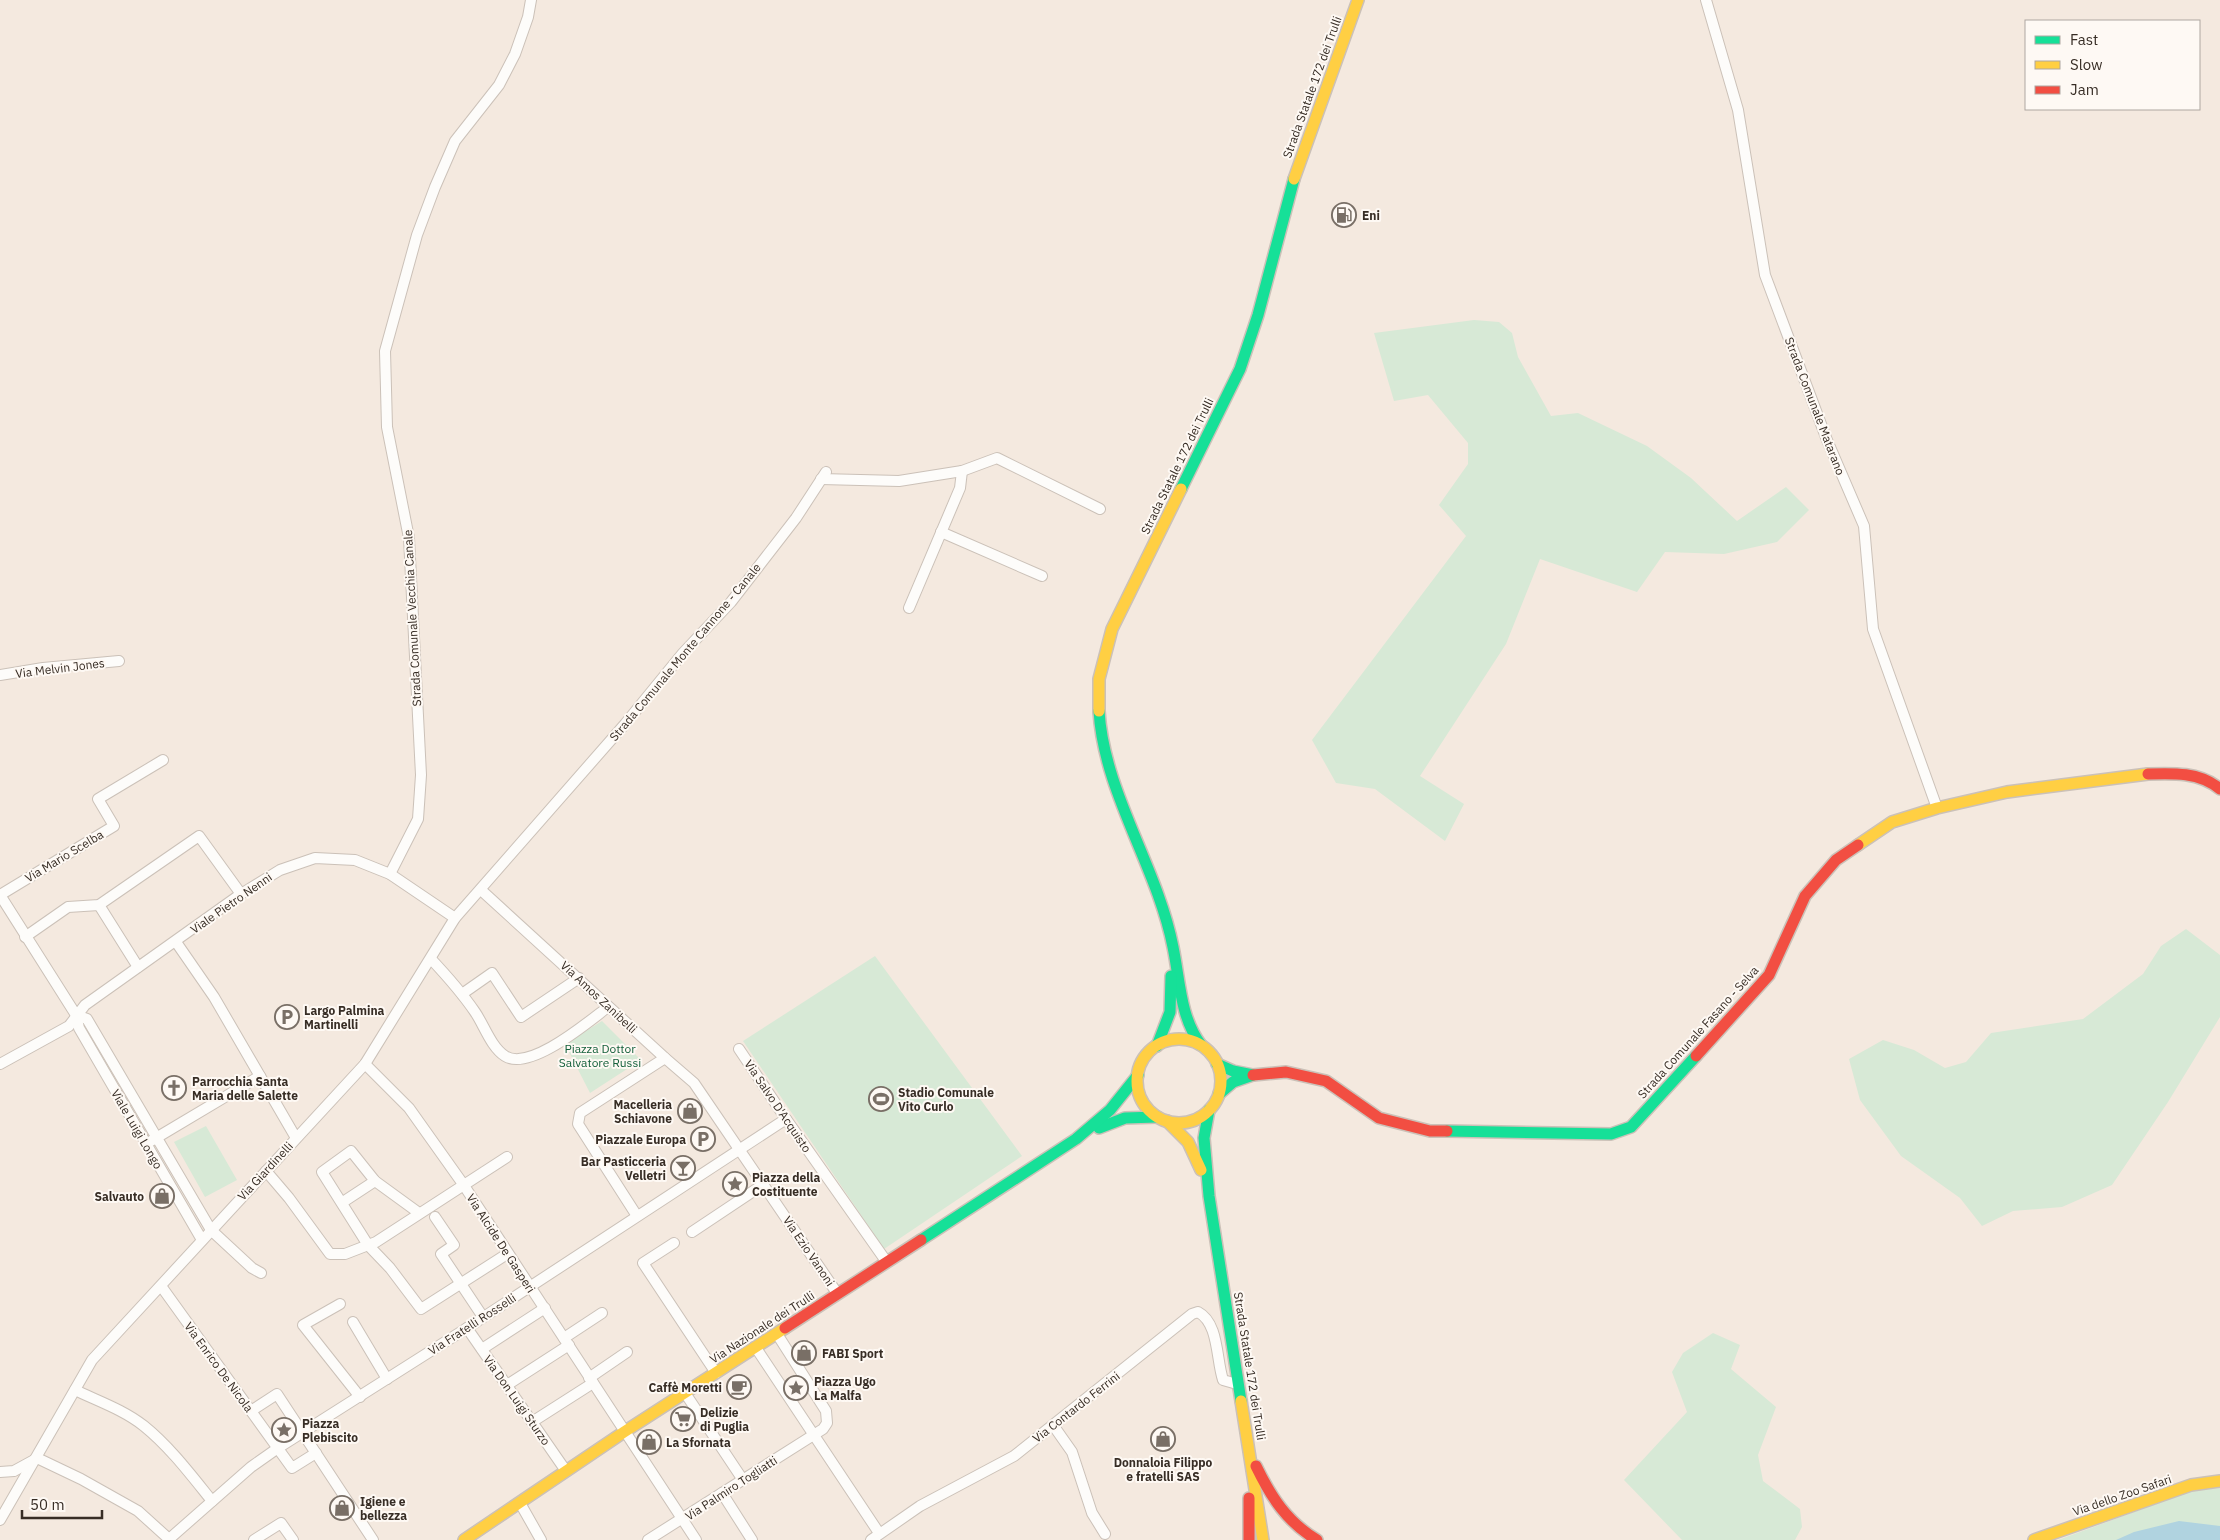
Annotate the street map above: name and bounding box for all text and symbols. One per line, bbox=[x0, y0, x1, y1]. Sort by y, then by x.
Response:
street label: Strada Statale 172 dei Trulli bbox=[1279, 14, 1345, 160]
legend bbox=[2025, 20, 2200, 110]
text: Fast bbox=[2070, 30, 2098, 49]
text: Slow bbox=[2070, 55, 2103, 74]
text: Jam bbox=[2070, 80, 2099, 99]
fuel station icon: Eni bbox=[1331, 202, 1357, 228]
place label: Eni bbox=[1362, 208, 1380, 223]
street label: Strada Comunale Matarano bbox=[1782, 335, 1848, 477]
street label: Strada Statale 172 dei Trulli bbox=[1137, 395, 1217, 537]
street label: Strada Comunale Vecchia Canale bbox=[400, 529, 424, 707]
street label: Strada Comunale Monte Cannone - Canale bbox=[606, 560, 764, 744]
street label: Via Melvin Jones bbox=[15, 655, 106, 681]
street label: Via Mario Scelba bbox=[22, 826, 106, 885]
street label: Viale Pietro Nenni bbox=[187, 869, 275, 937]
street label: Via Amos Zanibelli bbox=[558, 958, 640, 1036]
street label: Strada Comunale Fasano - Selva bbox=[1634, 962, 1762, 1101]
place label: Largo Palmina Martinelli bbox=[304, 1003, 385, 1032]
parking icon: Largo Palmina Martinelli bbox=[274, 1004, 300, 1030]
park label: Piazza Dottor Salvatore Russi bbox=[559, 1041, 641, 1070]
street label: Via Salvo D'Acquisto bbox=[741, 1057, 815, 1156]
place label: Parrocchia Santa Maria delle Salette bbox=[192, 1074, 298, 1103]
church icon: Parrocchia Santa Maria delle Salette bbox=[161, 1075, 187, 1101]
place label: Stadio Comunale Vito Curlo bbox=[898, 1085, 994, 1114]
street label: Viale Luigi Longo bbox=[108, 1086, 166, 1172]
sports icon: Stadio Comunale Vito Curlo bbox=[868, 1086, 894, 1112]
place label: Macelleria Schiavone bbox=[613, 1097, 672, 1126]
shop icon: Macelleria Schiavone bbox=[677, 1098, 703, 1124]
parking icon: Piazzale Europa bbox=[690, 1126, 716, 1152]
place label: Piazzale Europa bbox=[595, 1132, 686, 1147]
street label: Via Giardinelli bbox=[234, 1139, 296, 1203]
place label: Bar Pasticceria Velletri bbox=[581, 1154, 666, 1183]
bar icon: Bar Pasticceria Velletri bbox=[670, 1155, 696, 1181]
place label: Piazza della Costituente bbox=[752, 1170, 820, 1199]
place icon: Piazza della Costituente bbox=[722, 1171, 748, 1197]
shop icon: Salvauto bbox=[149, 1183, 175, 1209]
place label: Salvauto bbox=[94, 1189, 144, 1204]
street label: Via Alcide De Gasperi bbox=[463, 1191, 539, 1295]
street label: Via Ezio Vanoni bbox=[780, 1213, 838, 1289]
street label: Via Nazionale dei Trulli bbox=[707, 1287, 817, 1367]
street label: Via Fratelli Rosselli bbox=[425, 1290, 519, 1358]
street label: Strada Statale 172 dei Trulli bbox=[1231, 1291, 1269, 1441]
street label: Via Enrico De Nicola bbox=[181, 1319, 257, 1415]
shop icon: FABI Sport bbox=[791, 1340, 817, 1366]
place label: FABI Sport bbox=[822, 1346, 884, 1361]
street label: Via Don Luigi Sturzo bbox=[480, 1352, 554, 1448]
street label: Via Contardo Ferrini bbox=[1029, 1368, 1123, 1446]
cafe icon: Caffè Moretti bbox=[726, 1374, 752, 1400]
place label: Piazza Ugo La Malfa bbox=[814, 1374, 876, 1403]
place icon: Piazza Ugo La Malfa bbox=[783, 1375, 809, 1401]
place label: Caffè Moretti bbox=[648, 1380, 722, 1395]
place label: Delizie di Puglia bbox=[700, 1405, 749, 1434]
supermarket icon: Delizie di Puglia bbox=[670, 1406, 696, 1432]
place label: Piazza Plebiscito bbox=[302, 1416, 358, 1445]
place icon: Piazza Plebiscito bbox=[271, 1417, 297, 1443]
shop icon: Donnaloia Filippo e fratelli SAS bbox=[1150, 1426, 1176, 1452]
shop icon: La Sfornata bbox=[636, 1429, 662, 1455]
place label: La Sfornata bbox=[666, 1435, 731, 1450]
street label: Via Palmiro Togliatti bbox=[682, 1453, 780, 1523]
place label: Donnaloia Filippo e fratelli SAS bbox=[1114, 1455, 1213, 1484]
street label: Via dello Zoo Safari bbox=[2071, 1471, 2173, 1519]
scale bar bbox=[22, 1488, 102, 1520]
place label: Igiene e bellezza bbox=[360, 1494, 407, 1523]
text: 50 m bbox=[30, 1495, 65, 1514]
shop icon: Igiene e bellezza bbox=[329, 1495, 355, 1521]

